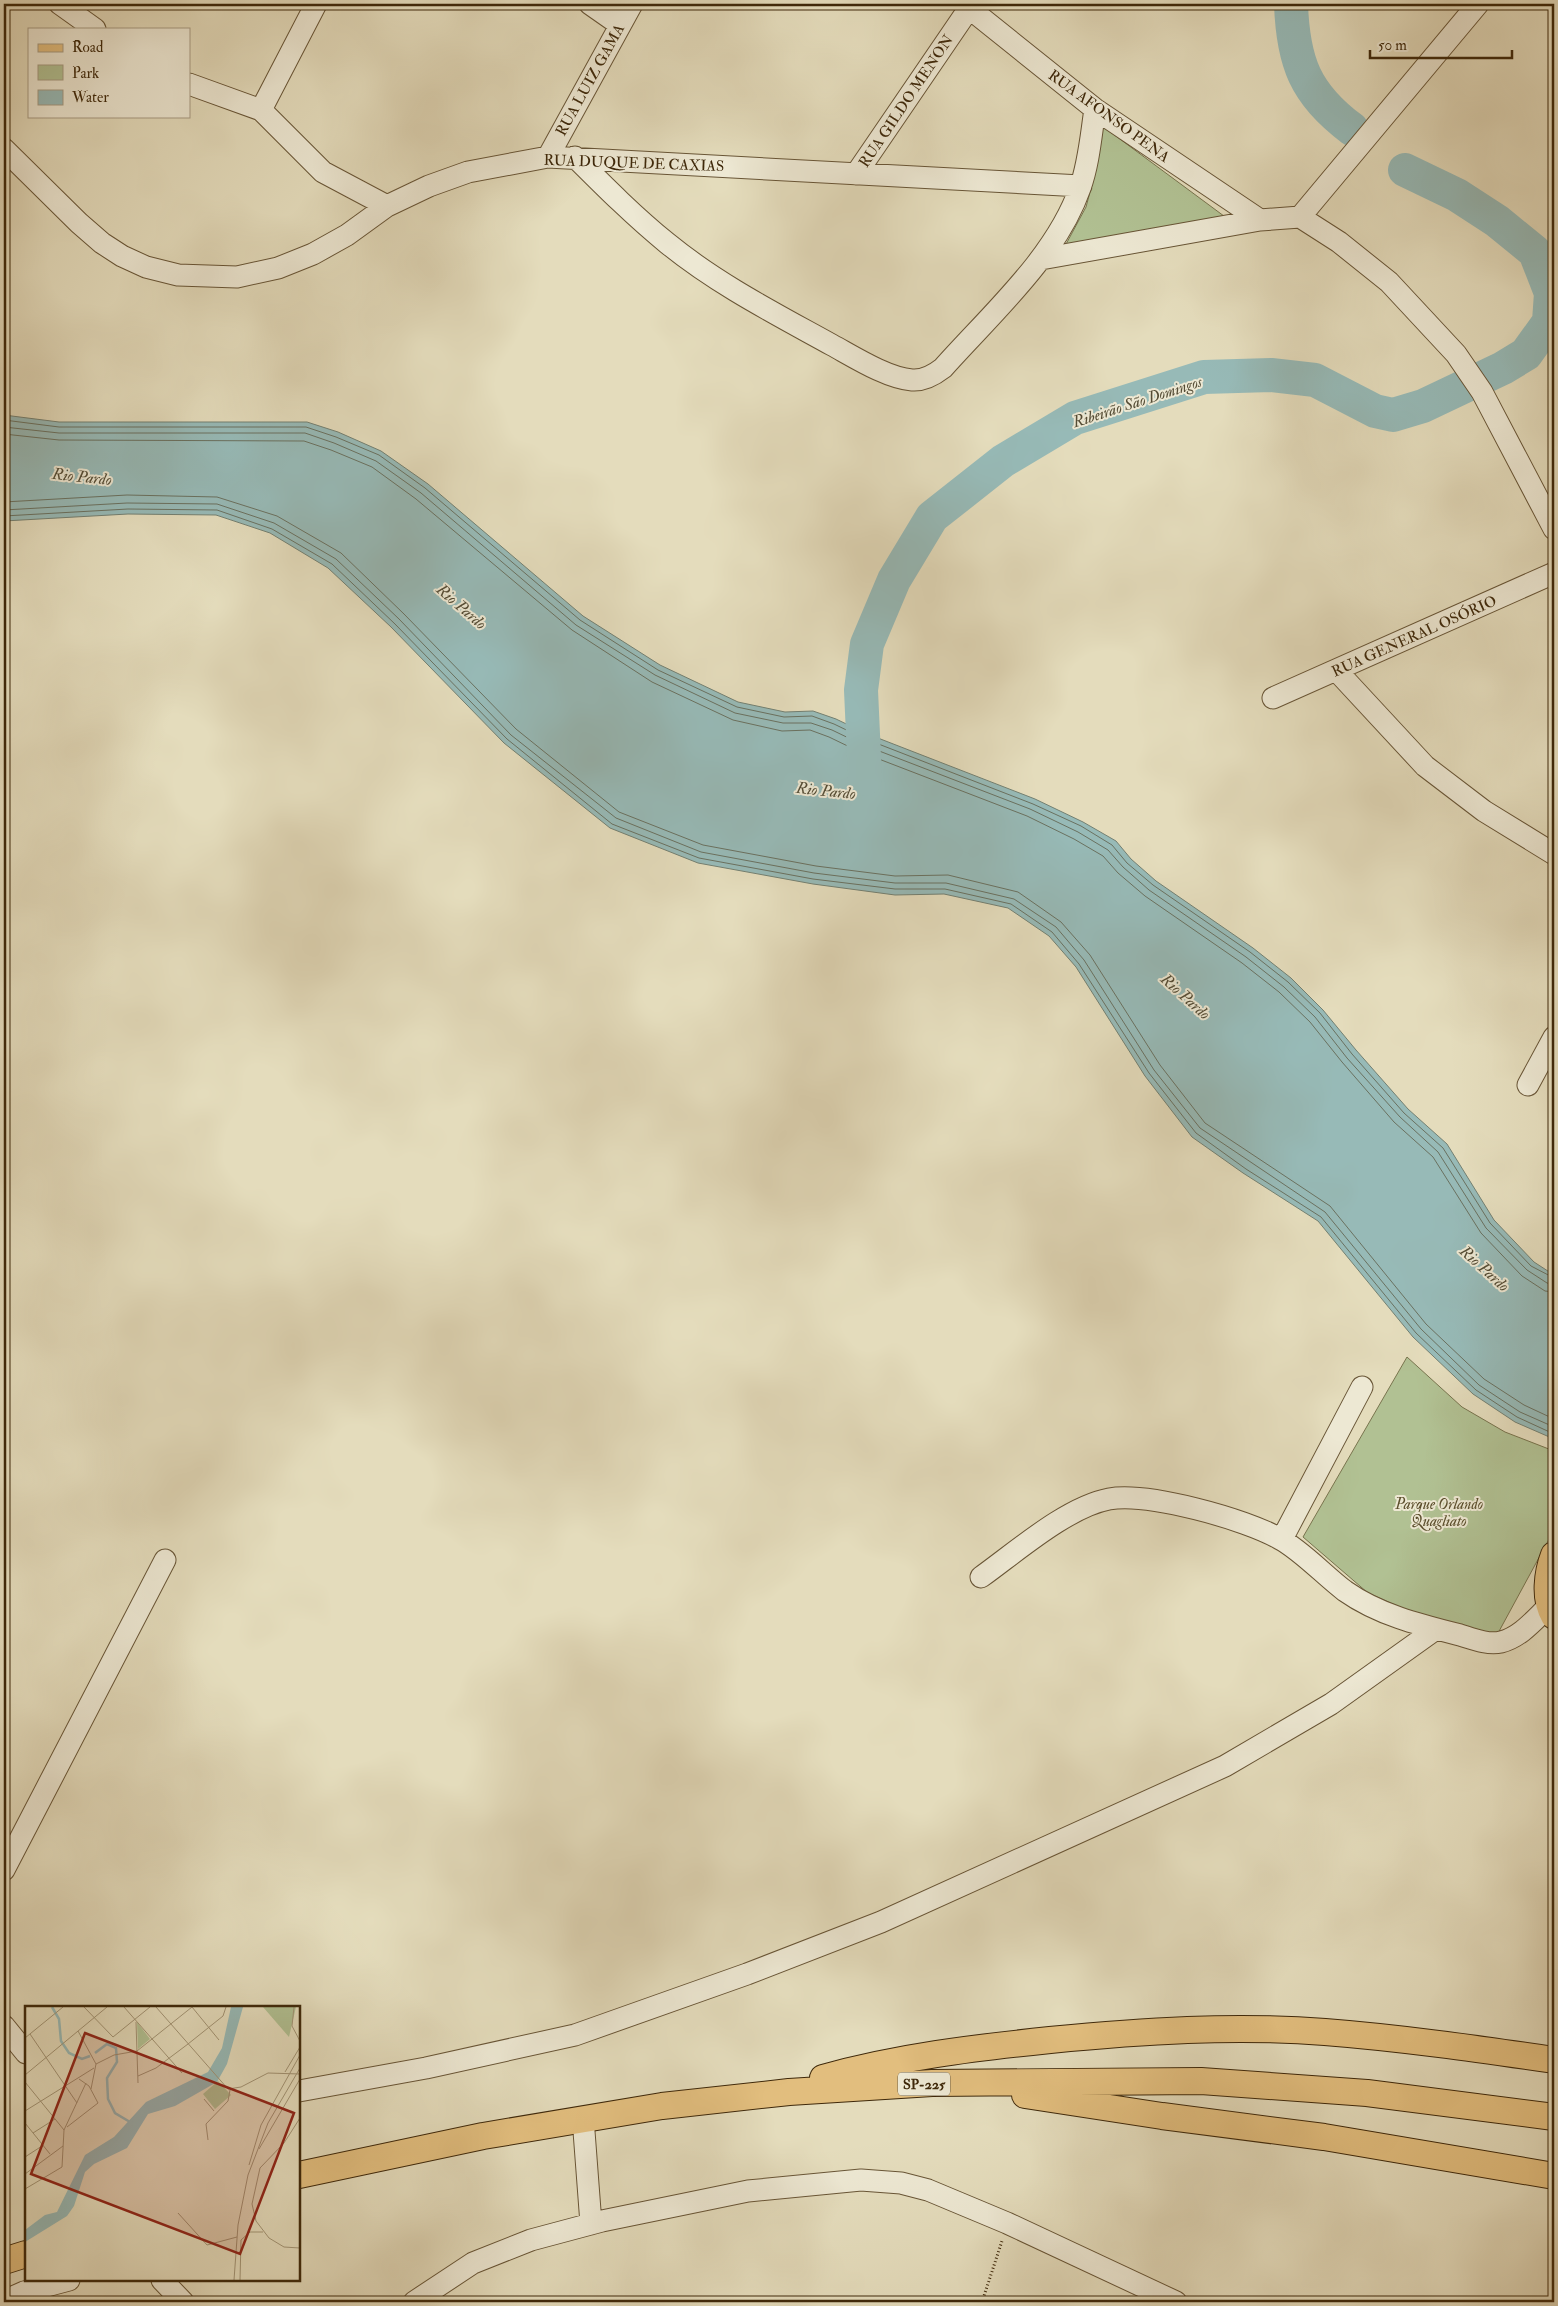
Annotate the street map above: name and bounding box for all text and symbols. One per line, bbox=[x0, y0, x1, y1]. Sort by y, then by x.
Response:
street label: RUA LUIZ GAMA bbox=[552, 21, 629, 140]
legend bbox=[28, 28, 190, 118]
scale bar bbox=[1370, 28, 1513, 60]
street label: RUA GILDO MENON bbox=[855, 31, 958, 171]
text: 50 m bbox=[1378, 36, 1407, 55]
text: Road bbox=[72, 38, 104, 57]
text: Park bbox=[72, 64, 99, 83]
street label: RUA AFONSO PENA bbox=[1044, 66, 1174, 167]
text: Water bbox=[71, 88, 109, 107]
street label: RUA DUQUE DE CAXIAS bbox=[543, 151, 725, 176]
water label: Ribeirão São Domingos bbox=[1069, 371, 1205, 433]
water label: Rio Pardo bbox=[50, 464, 113, 490]
water label: Rio Pardo bbox=[431, 579, 491, 634]
street label: RUA GENERAL OSÓRIO bbox=[1328, 590, 1500, 681]
water label: Rio Pardo bbox=[794, 778, 857, 804]
water label: Rio Pardo bbox=[1156, 969, 1214, 1024]
water label: Rio Pardo bbox=[1455, 1241, 1513, 1296]
park label: Parque Orlando Quagliato bbox=[1394, 1495, 1483, 1531]
inset map bbox=[25, 2006, 300, 2281]
road number: SP-225 bbox=[898, 2072, 950, 2096]

